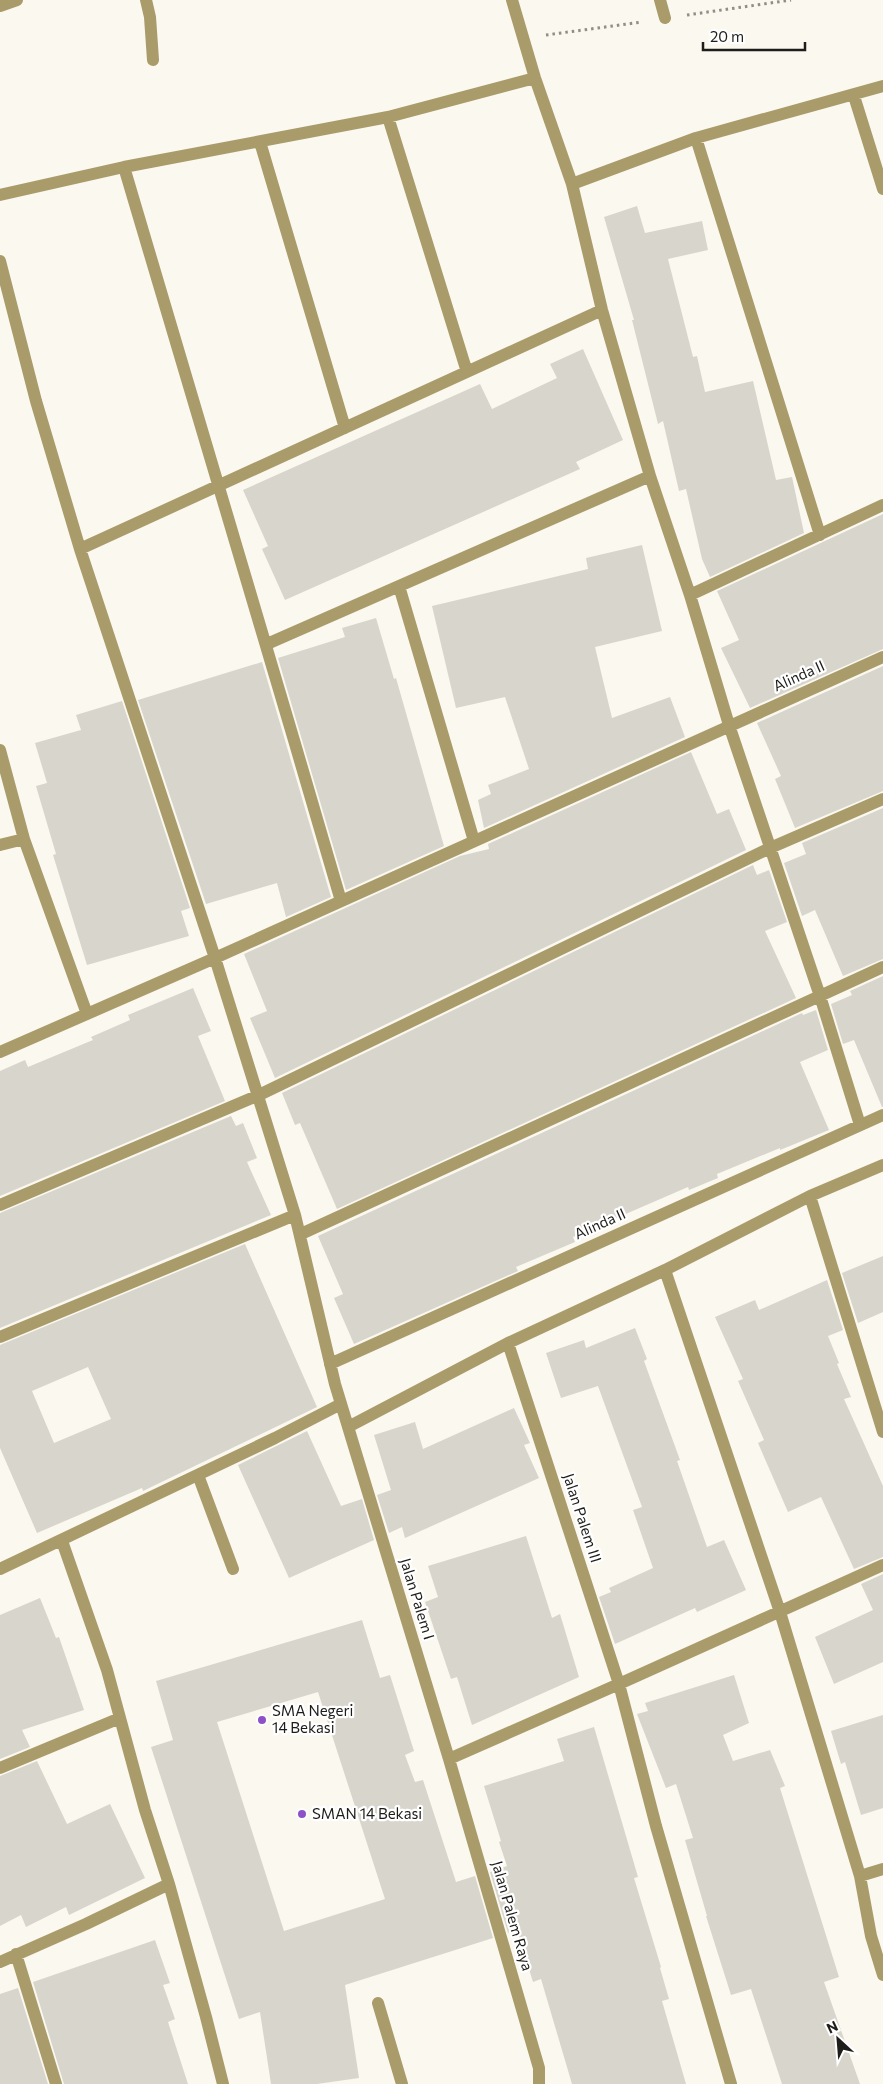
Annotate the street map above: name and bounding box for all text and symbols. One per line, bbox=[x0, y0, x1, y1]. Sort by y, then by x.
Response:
scale bar bbox=[703, 20, 806, 52]
text: 20 m bbox=[710, 27, 744, 45]
street label: Alinda II bbox=[770, 656, 827, 694]
street label: Alinda II bbox=[571, 1204, 628, 1242]
street label: Jalan Palem III bbox=[560, 1471, 606, 1565]
street label: Jalan Palem I bbox=[397, 1556, 439, 1642]
place label: SMA Negeri 14 Bekasi bbox=[272, 1701, 353, 1736]
marker: SMA Negeri 14 Bekasi bbox=[256, 1714, 268, 1726]
place label: SMAN 14 Bekasi bbox=[312, 1804, 422, 1822]
marker: SMAN 14 Bekasi bbox=[296, 1808, 308, 1820]
street label: Jalan Palem Raya bbox=[489, 1859, 537, 1973]
north arrow bbox=[813, 2014, 863, 2064]
text: N bbox=[824, 2017, 841, 2037]

